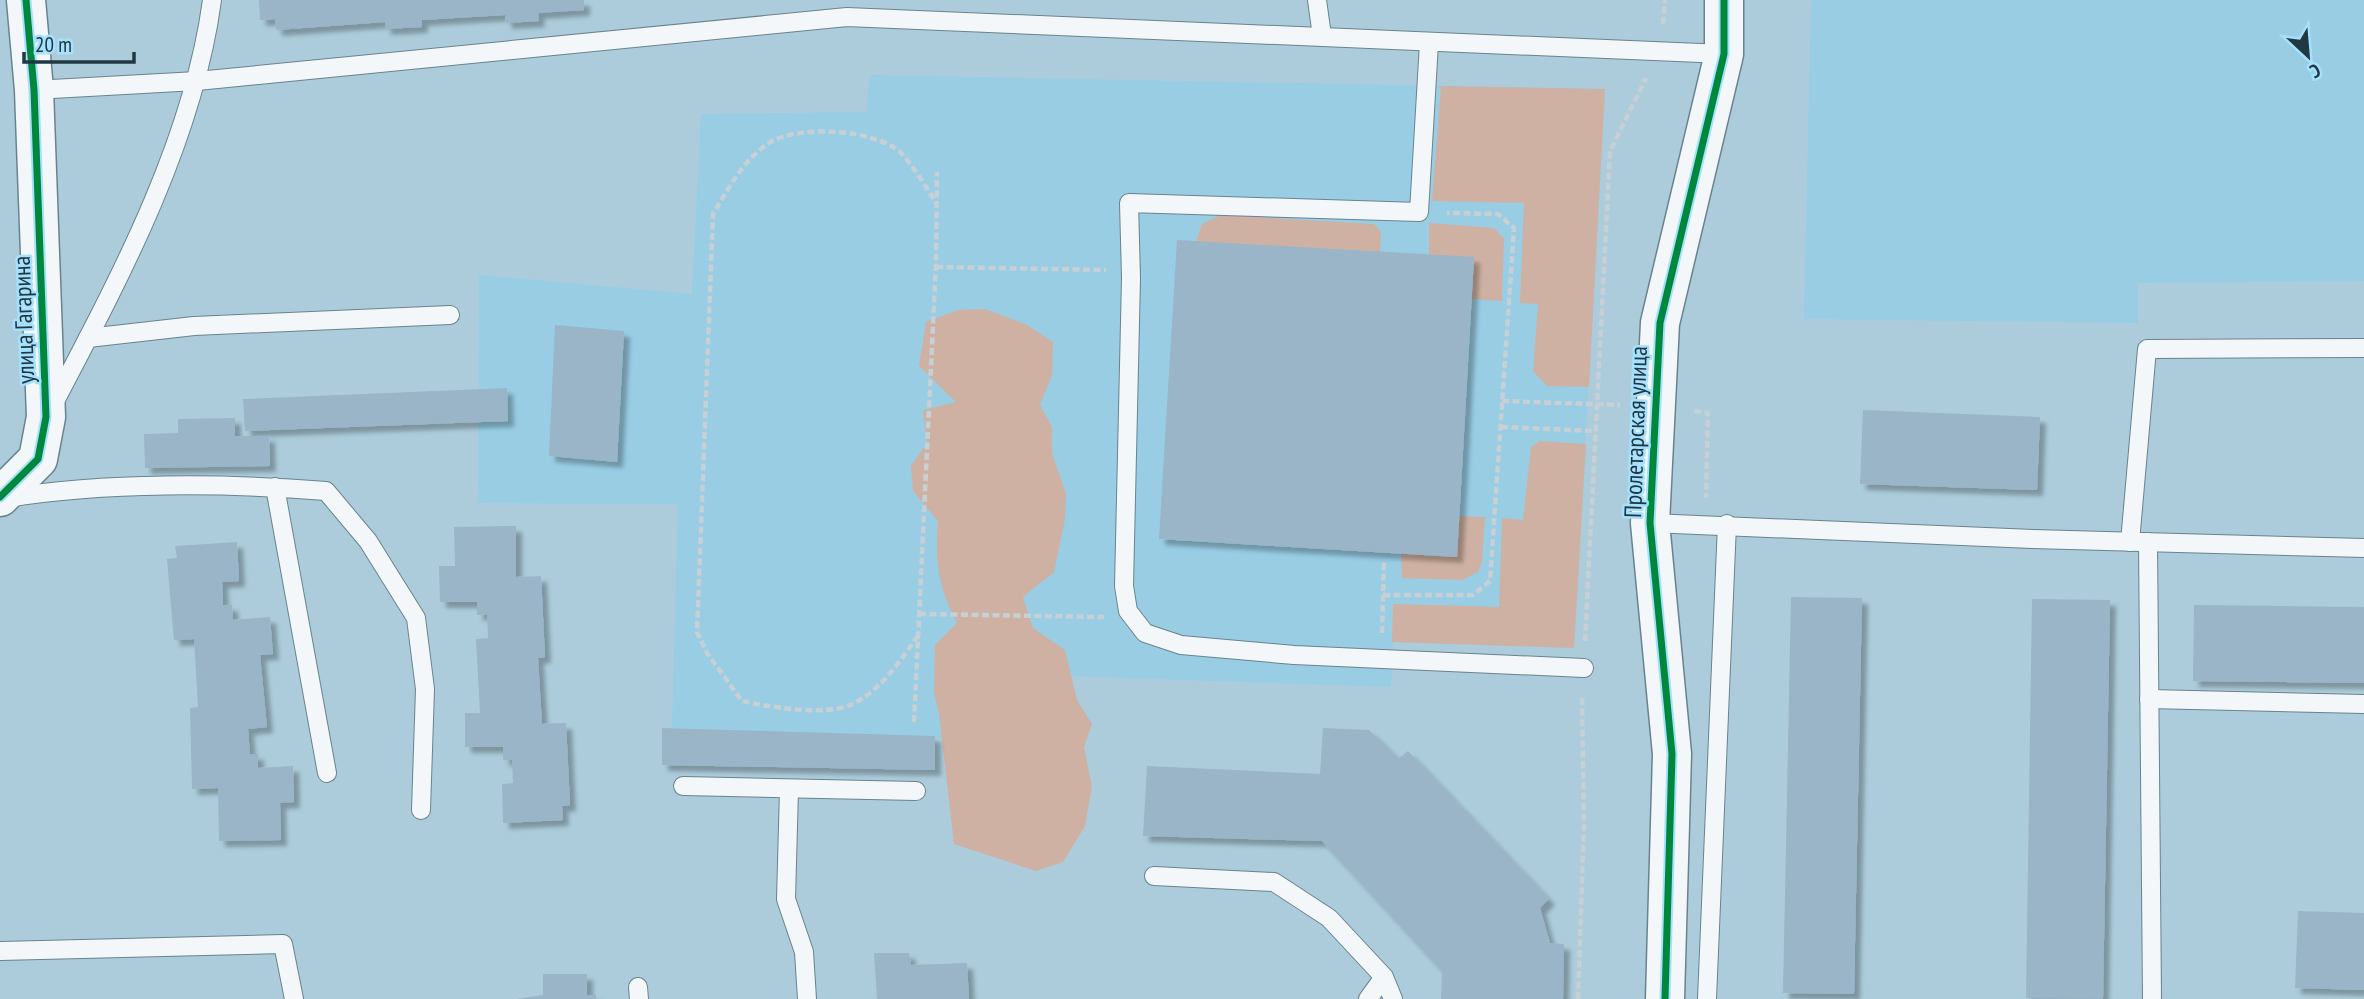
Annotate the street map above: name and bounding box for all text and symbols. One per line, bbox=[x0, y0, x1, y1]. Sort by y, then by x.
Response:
scale bar bbox=[24, 21, 135, 65]
north arrow bbox=[2273, 21, 2343, 91]
text: 20 m bbox=[35, 31, 72, 58]
text: С bbox=[2306, 59, 2325, 84]
street label: улица Гагарина bbox=[6, 256, 41, 385]
street label: Пролетарская улица bbox=[1617, 346, 1654, 518]

